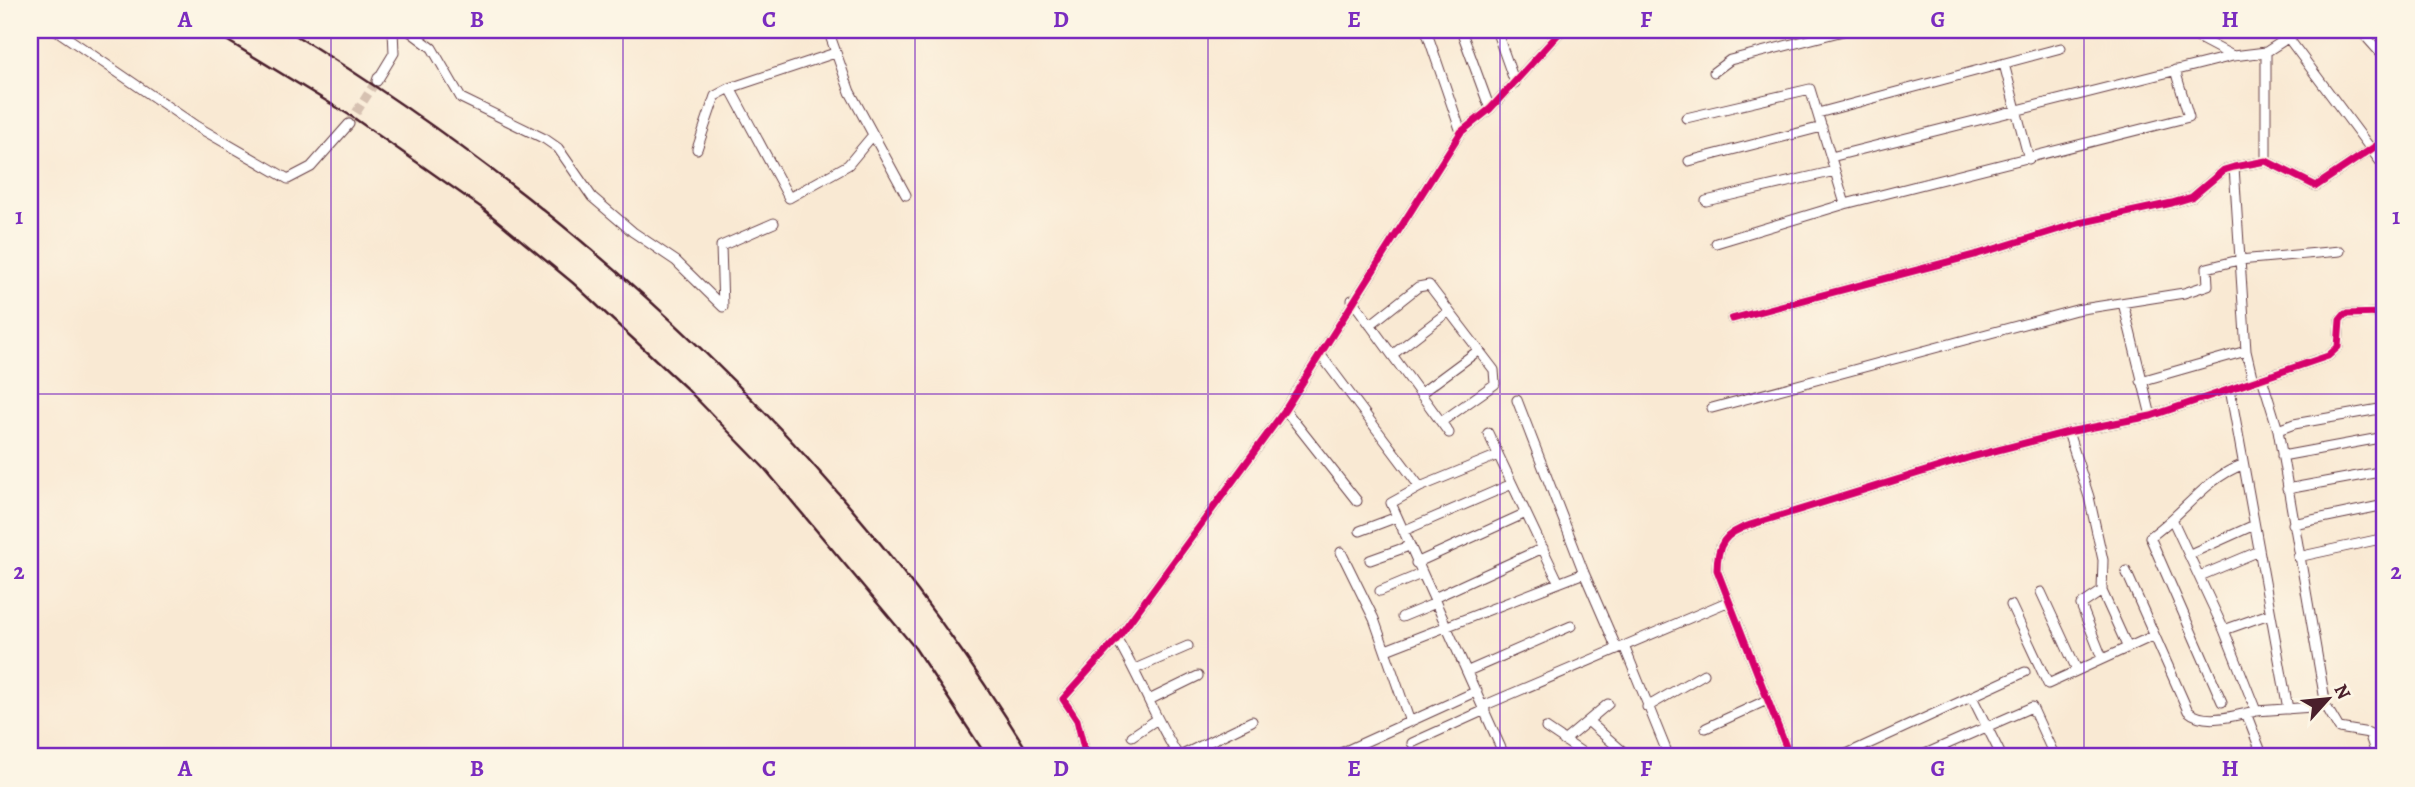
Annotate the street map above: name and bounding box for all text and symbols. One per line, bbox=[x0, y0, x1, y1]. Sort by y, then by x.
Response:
text: A bbox=[177, 4, 193, 35]
text: B bbox=[470, 4, 484, 35]
text: C bbox=[762, 4, 776, 35]
text: D bbox=[1053, 4, 1069, 35]
text: E bbox=[1347, 4, 1361, 35]
text: F bbox=[1640, 4, 1653, 35]
text: G bbox=[1930, 4, 1946, 35]
text: H bbox=[2221, 4, 2239, 35]
text: 1 bbox=[15, 201, 23, 232]
text: 1 bbox=[2392, 201, 2400, 232]
text: 2 bbox=[13, 556, 25, 587]
text: 2 bbox=[2390, 556, 2402, 587]
north arrow bbox=[2292, 664, 2362, 734]
text: N bbox=[2328, 680, 2357, 704]
text: A bbox=[177, 753, 193, 784]
text: B bbox=[470, 753, 484, 784]
text: C bbox=[762, 753, 776, 784]
text: D bbox=[1053, 753, 1069, 784]
text: E bbox=[1347, 753, 1361, 784]
text: F bbox=[1640, 753, 1653, 784]
text: G bbox=[1930, 753, 1946, 784]
text: H bbox=[2221, 753, 2239, 784]

